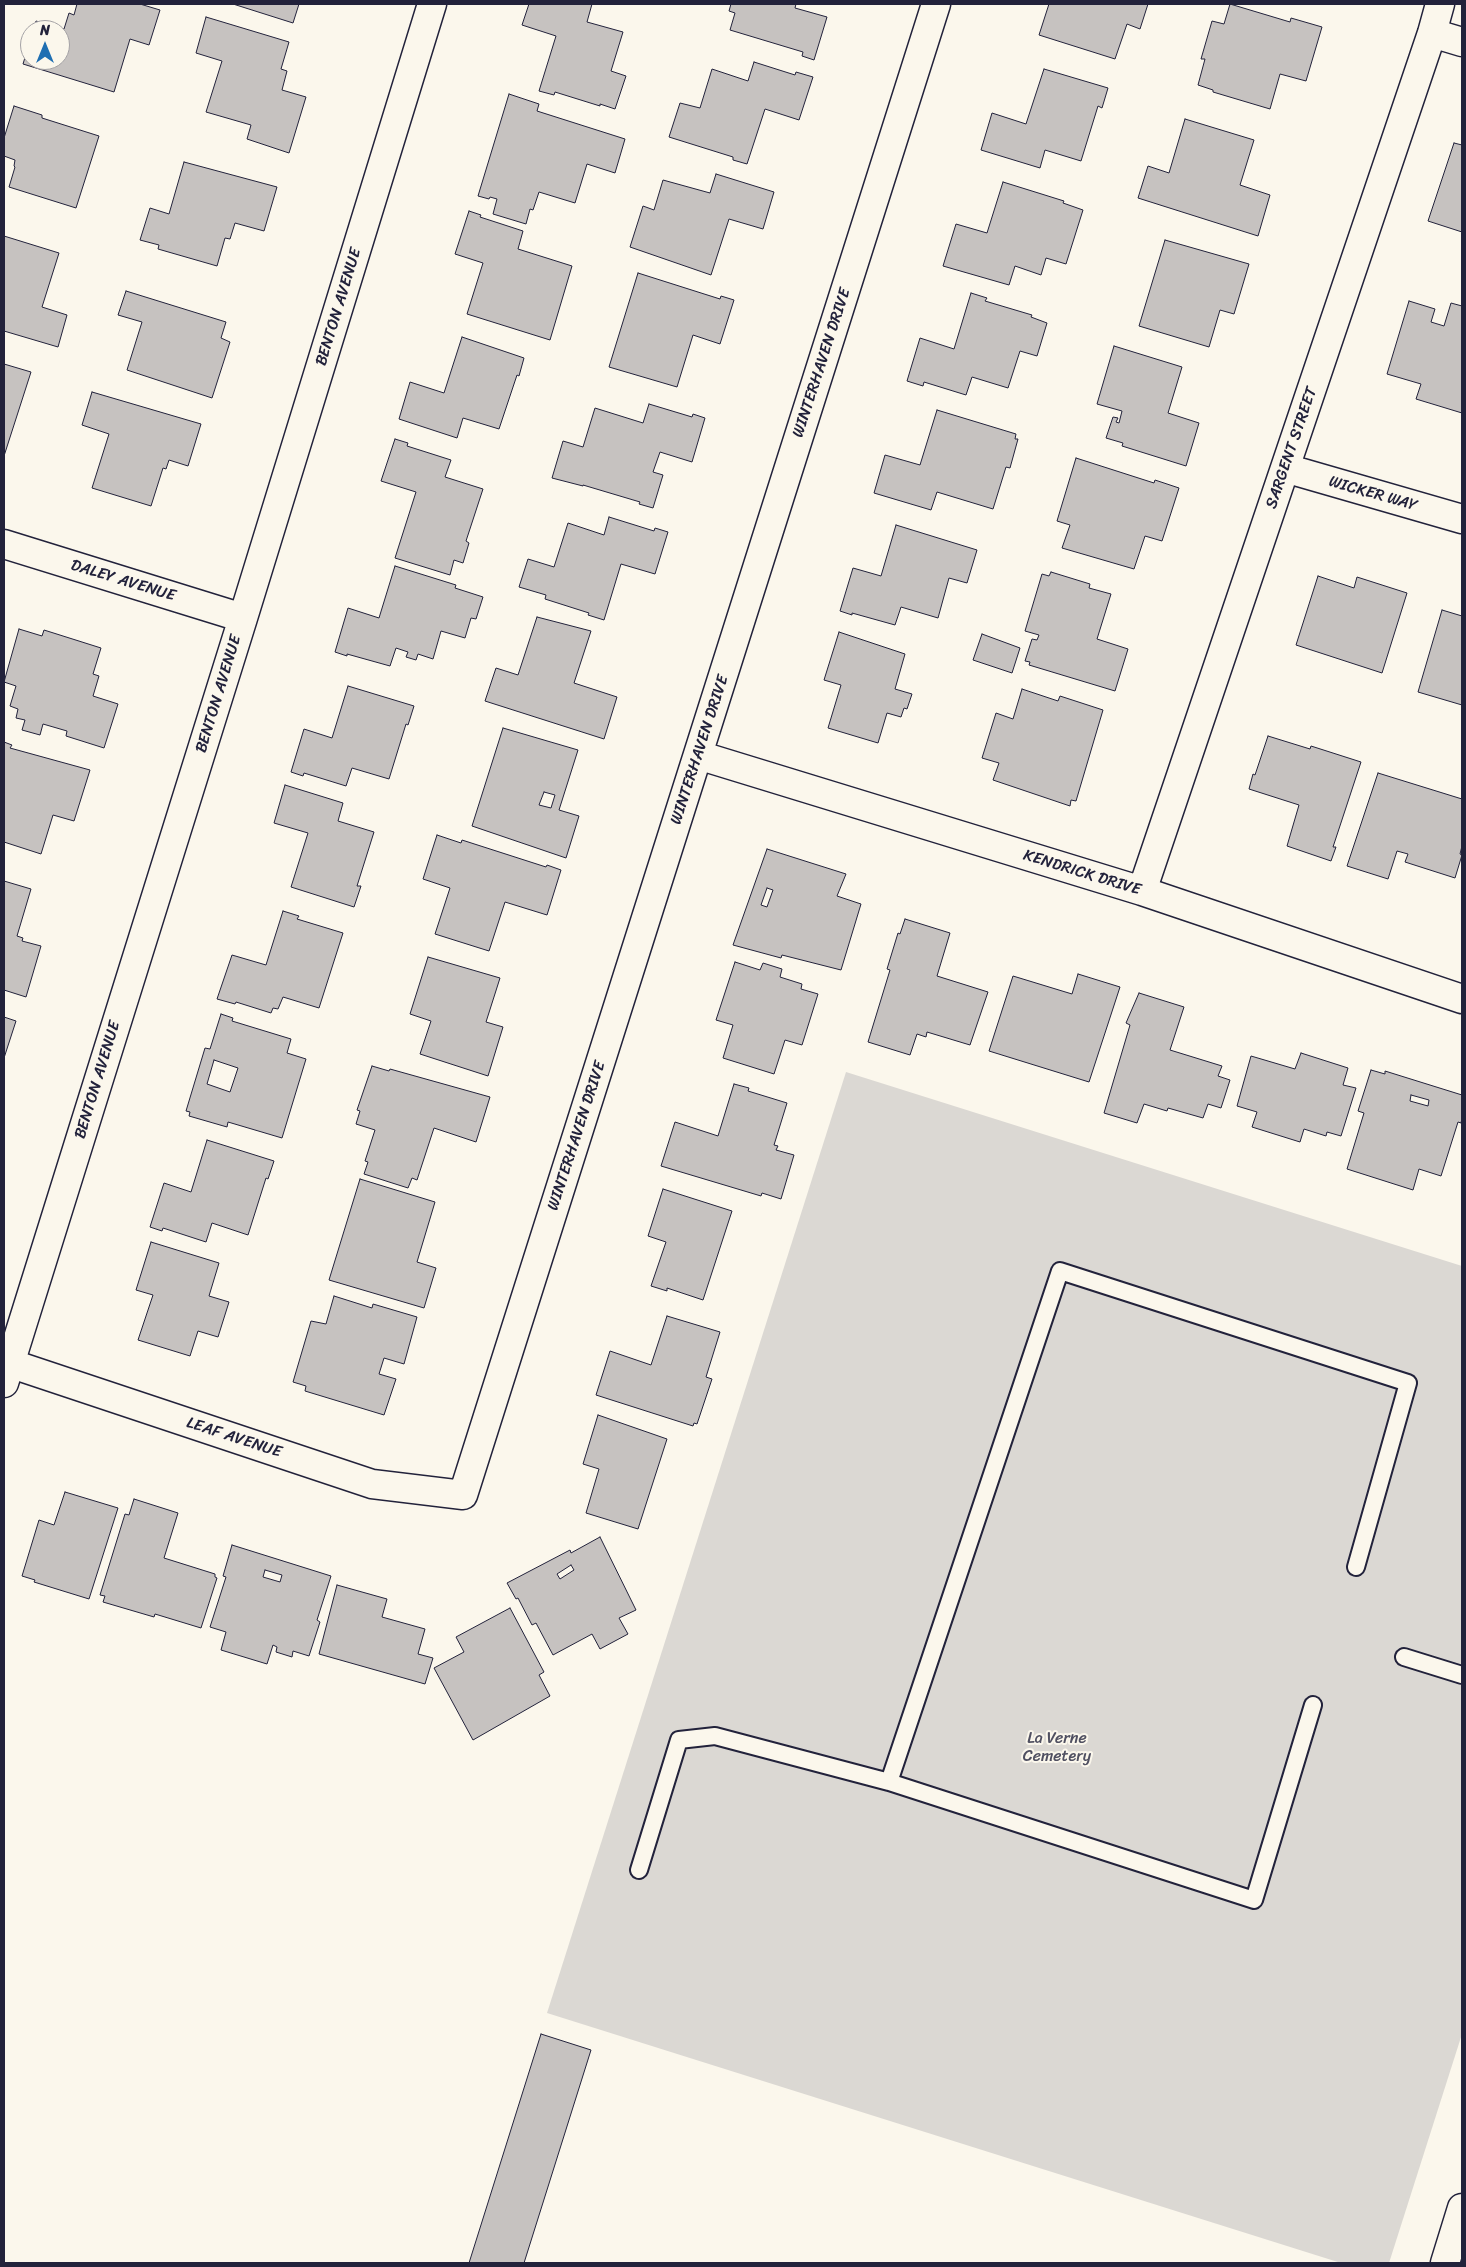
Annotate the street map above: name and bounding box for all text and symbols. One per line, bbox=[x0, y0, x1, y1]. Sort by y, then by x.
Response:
text: N bbox=[40, 18, 50, 43]
north arrow bbox=[20, 20, 70, 70]
street label: BENTON AVENUE bbox=[312, 246, 366, 368]
street label: WINTERHAVEN DRIVE bbox=[789, 286, 855, 440]
street label: SARGENT STREET bbox=[1262, 385, 1322, 511]
street label: WICKER WAY bbox=[1326, 472, 1420, 516]
street label: DALEY AVENUE bbox=[68, 556, 178, 606]
street label: BENTON AVENUE bbox=[192, 633, 246, 755]
street label: WINTERHAVEN DRIVE bbox=[667, 673, 733, 827]
street label: KENDRICK DRIVE bbox=[1021, 846, 1143, 900]
street label: BENTON AVENUE bbox=[71, 1019, 125, 1141]
street label: WINTERHAVEN DRIVE bbox=[544, 1059, 610, 1213]
street label: LEAF AVENUE bbox=[184, 1414, 284, 1462]
park label: La Verne Cemetery bbox=[1023, 1729, 1091, 1767]

